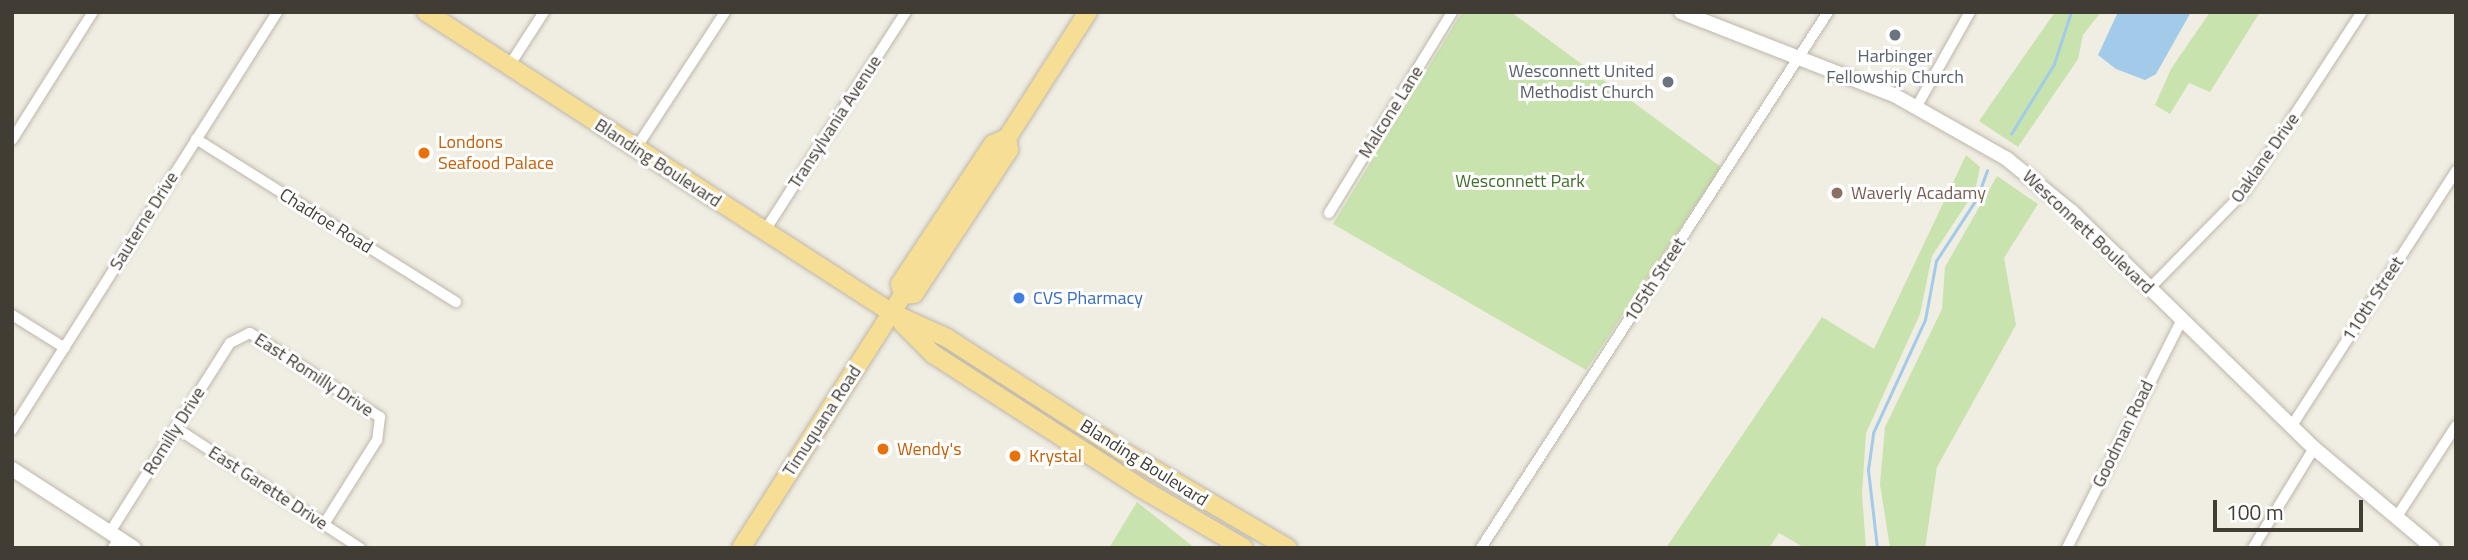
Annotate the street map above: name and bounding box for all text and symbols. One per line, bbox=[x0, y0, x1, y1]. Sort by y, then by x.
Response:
marker: Harbinger Fellowship Church bbox=[1887, 27, 1903, 43]
place label: Harbinger Fellowship Church bbox=[1826, 46, 1964, 88]
street label: Transylvania Avenue bbox=[784, 51, 886, 193]
place label: Wesconnett United Methodist Church bbox=[1509, 61, 1654, 104]
street label: Malcone Lane bbox=[1354, 62, 1428, 162]
marker: Wesconnett United Methodist Church bbox=[1660, 74, 1676, 90]
street label: Oaklane Drive bbox=[2226, 109, 2304, 207]
street label: Blanding Boulevard bbox=[591, 114, 725, 212]
place label: Londons Seafood Palace bbox=[438, 132, 554, 174]
marker: Londons Seafood Palace bbox=[416, 145, 432, 161]
street label: Wesconnett Boulevard bbox=[2018, 166, 2158, 298]
street label: Sauterne Drive bbox=[105, 168, 183, 274]
park label: Wesconnett Park bbox=[1455, 170, 1585, 192]
place label: Waverly Acadamy bbox=[1851, 182, 1986, 204]
street label: Chadroe Road bbox=[276, 184, 376, 258]
marker: Waverly Acadamy bbox=[1829, 185, 1845, 201]
street label: 105th Street bbox=[1620, 234, 1690, 326]
street label: 110th Street bbox=[2338, 253, 2408, 345]
place label: CVS Pharmacy bbox=[1033, 287, 1143, 309]
marker: CVS Pharmacy bbox=[1011, 290, 1027, 306]
street label: East Romilly Drive bbox=[251, 329, 377, 421]
street label: Timuquana Road bbox=[778, 362, 866, 480]
street label: Goodman Road bbox=[2088, 377, 2158, 491]
street label: Romilly Drive bbox=[138, 383, 210, 479]
street label: Blanding Boulevard bbox=[1076, 415, 1212, 511]
place label: Wendy's bbox=[897, 438, 962, 460]
street label: East Garette Drive bbox=[204, 441, 332, 535]
marker: Wendy's bbox=[875, 441, 891, 457]
place label: Krystal bbox=[1029, 445, 1082, 467]
marker: Krystal bbox=[1007, 448, 1023, 464]
scale bar bbox=[2216, 486, 2366, 530]
text: 100 m bbox=[2226, 496, 2283, 528]

